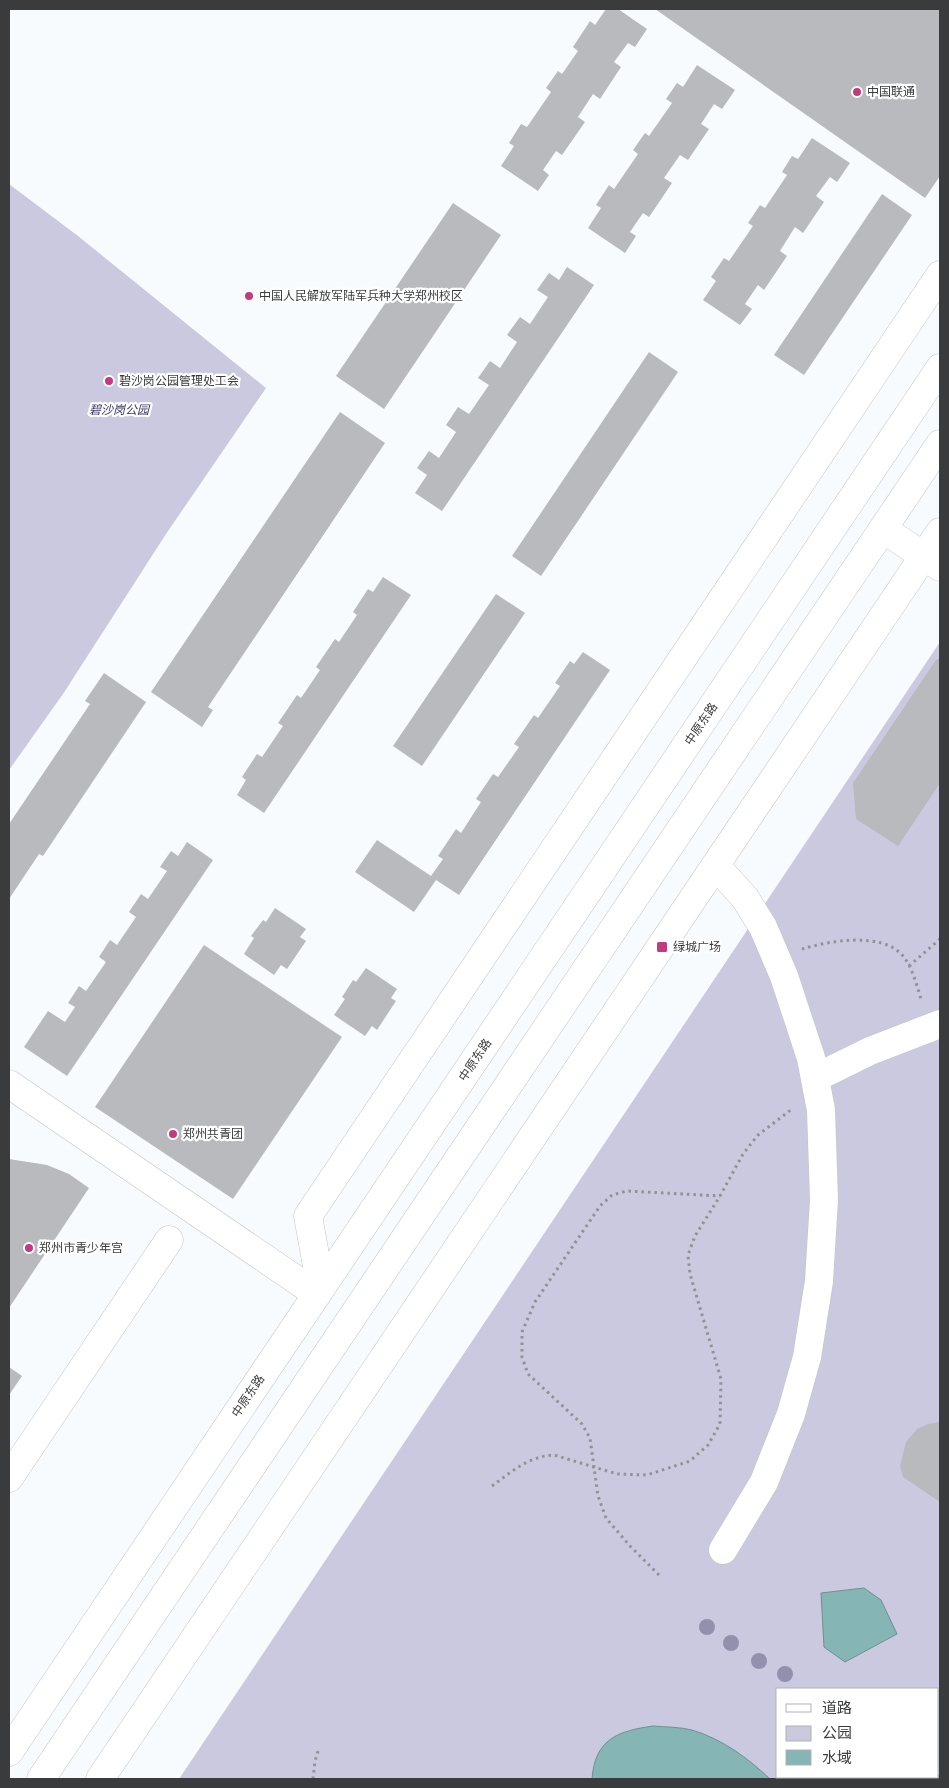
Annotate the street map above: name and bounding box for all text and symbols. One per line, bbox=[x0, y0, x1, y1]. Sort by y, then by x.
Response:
place label: 中国联通 bbox=[867, 85, 915, 99]
marker: 中国联通 bbox=[851, 86, 863, 98]
place label: 中国人民解放军陆军兵种大学郑州校区 bbox=[259, 289, 463, 303]
marker: 中国人民解放军陆军兵种大学郑州校区 bbox=[243, 290, 255, 302]
place label: 碧沙岗公园管理处工会 bbox=[119, 374, 239, 388]
marker: 碧沙岗公园管理处工会 bbox=[103, 375, 115, 387]
park label: 碧沙岗公园 bbox=[89, 403, 151, 417]
street label: 中原东路 bbox=[682, 700, 720, 748]
marker: 绿城广场 bbox=[655, 940, 669, 954]
place label: 绿城广场 bbox=[673, 940, 721, 954]
street label: 中原东路 bbox=[456, 1036, 494, 1084]
place label: 郑州共青团 bbox=[183, 1127, 243, 1141]
marker: 郑州共青团 bbox=[167, 1128, 179, 1140]
place label: 郑州市青少年宫 bbox=[39, 1241, 123, 1255]
marker: 郑州市青少年宫 bbox=[23, 1242, 35, 1254]
street label: 中原东路 bbox=[229, 1372, 267, 1420]
legend bbox=[776, 1688, 939, 1778]
text: 道路 bbox=[822, 1700, 852, 1716]
text: 公园 bbox=[822, 1725, 852, 1741]
text: 水域 bbox=[822, 1750, 852, 1766]

